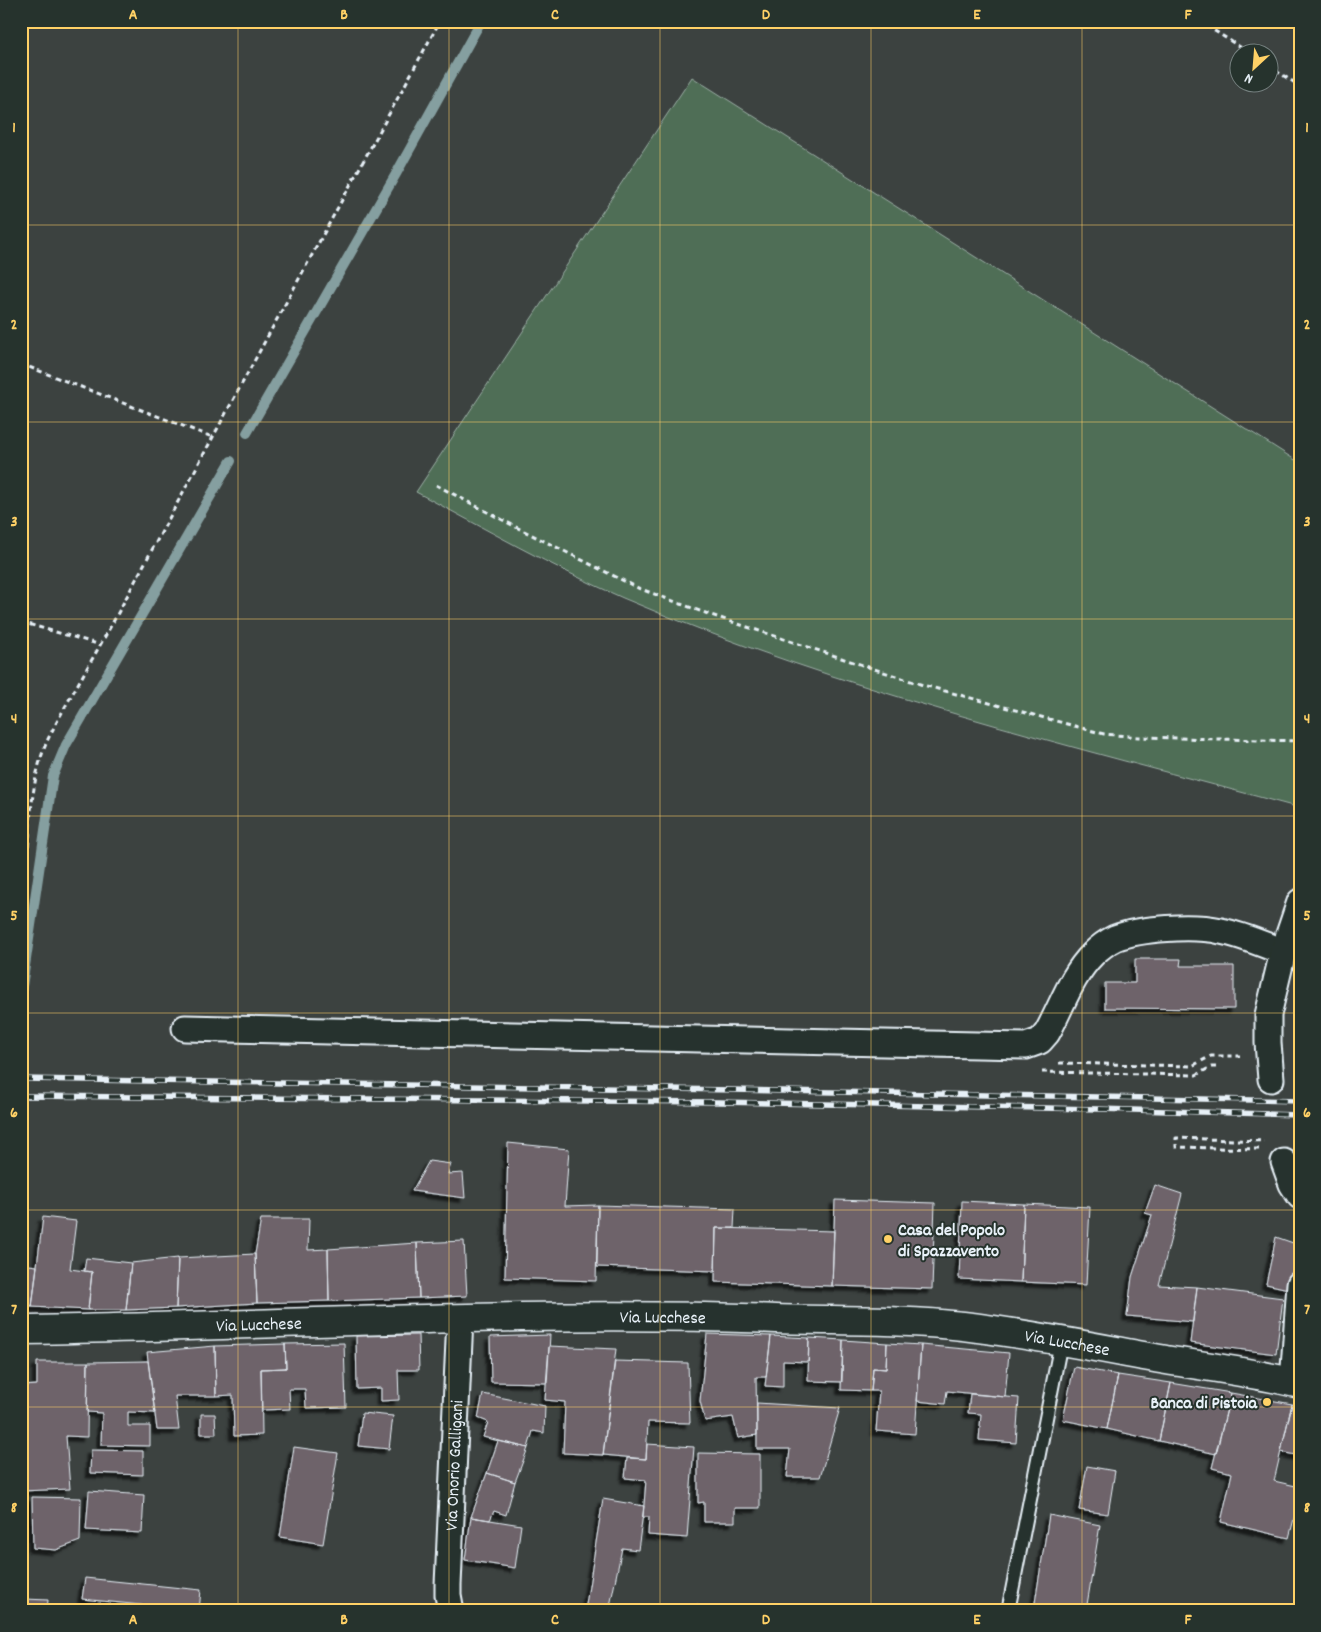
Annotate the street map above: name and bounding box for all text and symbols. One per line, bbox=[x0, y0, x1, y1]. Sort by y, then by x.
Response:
text: A bbox=[129, 4, 138, 27]
text: B bbox=[340, 4, 348, 27]
text: C bbox=[551, 4, 559, 27]
text: D bbox=[762, 4, 771, 27]
text: E bbox=[973, 4, 981, 27]
text: F bbox=[1184, 4, 1192, 27]
north arrow bbox=[1228, 42, 1278, 92]
text: N bbox=[1242, 67, 1257, 88]
text: 1 bbox=[12, 117, 16, 140]
text: 1 bbox=[1305, 117, 1309, 140]
text: 2 bbox=[11, 314, 18, 337]
text: 2 bbox=[1304, 314, 1311, 337]
text: 3 bbox=[10, 511, 18, 534]
text: 3 bbox=[1303, 511, 1311, 534]
text: 4 bbox=[11, 708, 17, 731]
text: 4 bbox=[1304, 708, 1310, 731]
text: 5 bbox=[10, 905, 18, 928]
text: 5 bbox=[1303, 905, 1311, 928]
text: 6 bbox=[10, 1102, 18, 1125]
text: 6 bbox=[1303, 1102, 1311, 1125]
place label: Casa del Popolo di Spazzavento bbox=[898, 1219, 1005, 1265]
marker: Casa del Popolo di Spazzavento bbox=[882, 1233, 894, 1245]
text: 7 bbox=[11, 1299, 17, 1322]
text: 7 bbox=[1304, 1299, 1310, 1322]
street label: Via Lucchese bbox=[620, 1306, 706, 1332]
street label: Via Lucchese bbox=[216, 1312, 302, 1340]
street label: Via Lucchese bbox=[1023, 1325, 1112, 1364]
place label: Banca di Pistoia bbox=[1151, 1392, 1258, 1417]
marker: Banca di Pistoia bbox=[1261, 1396, 1273, 1408]
street label: Via Onorio Galligani bbox=[440, 1400, 471, 1531]
text: 8 bbox=[11, 1497, 18, 1520]
text: 8 bbox=[1304, 1497, 1311, 1520]
text: A bbox=[129, 1609, 138, 1632]
text: B bbox=[340, 1609, 348, 1632]
text: C bbox=[551, 1609, 559, 1632]
text: D bbox=[762, 1609, 771, 1632]
text: E bbox=[973, 1609, 981, 1632]
text: F bbox=[1184, 1609, 1192, 1632]

